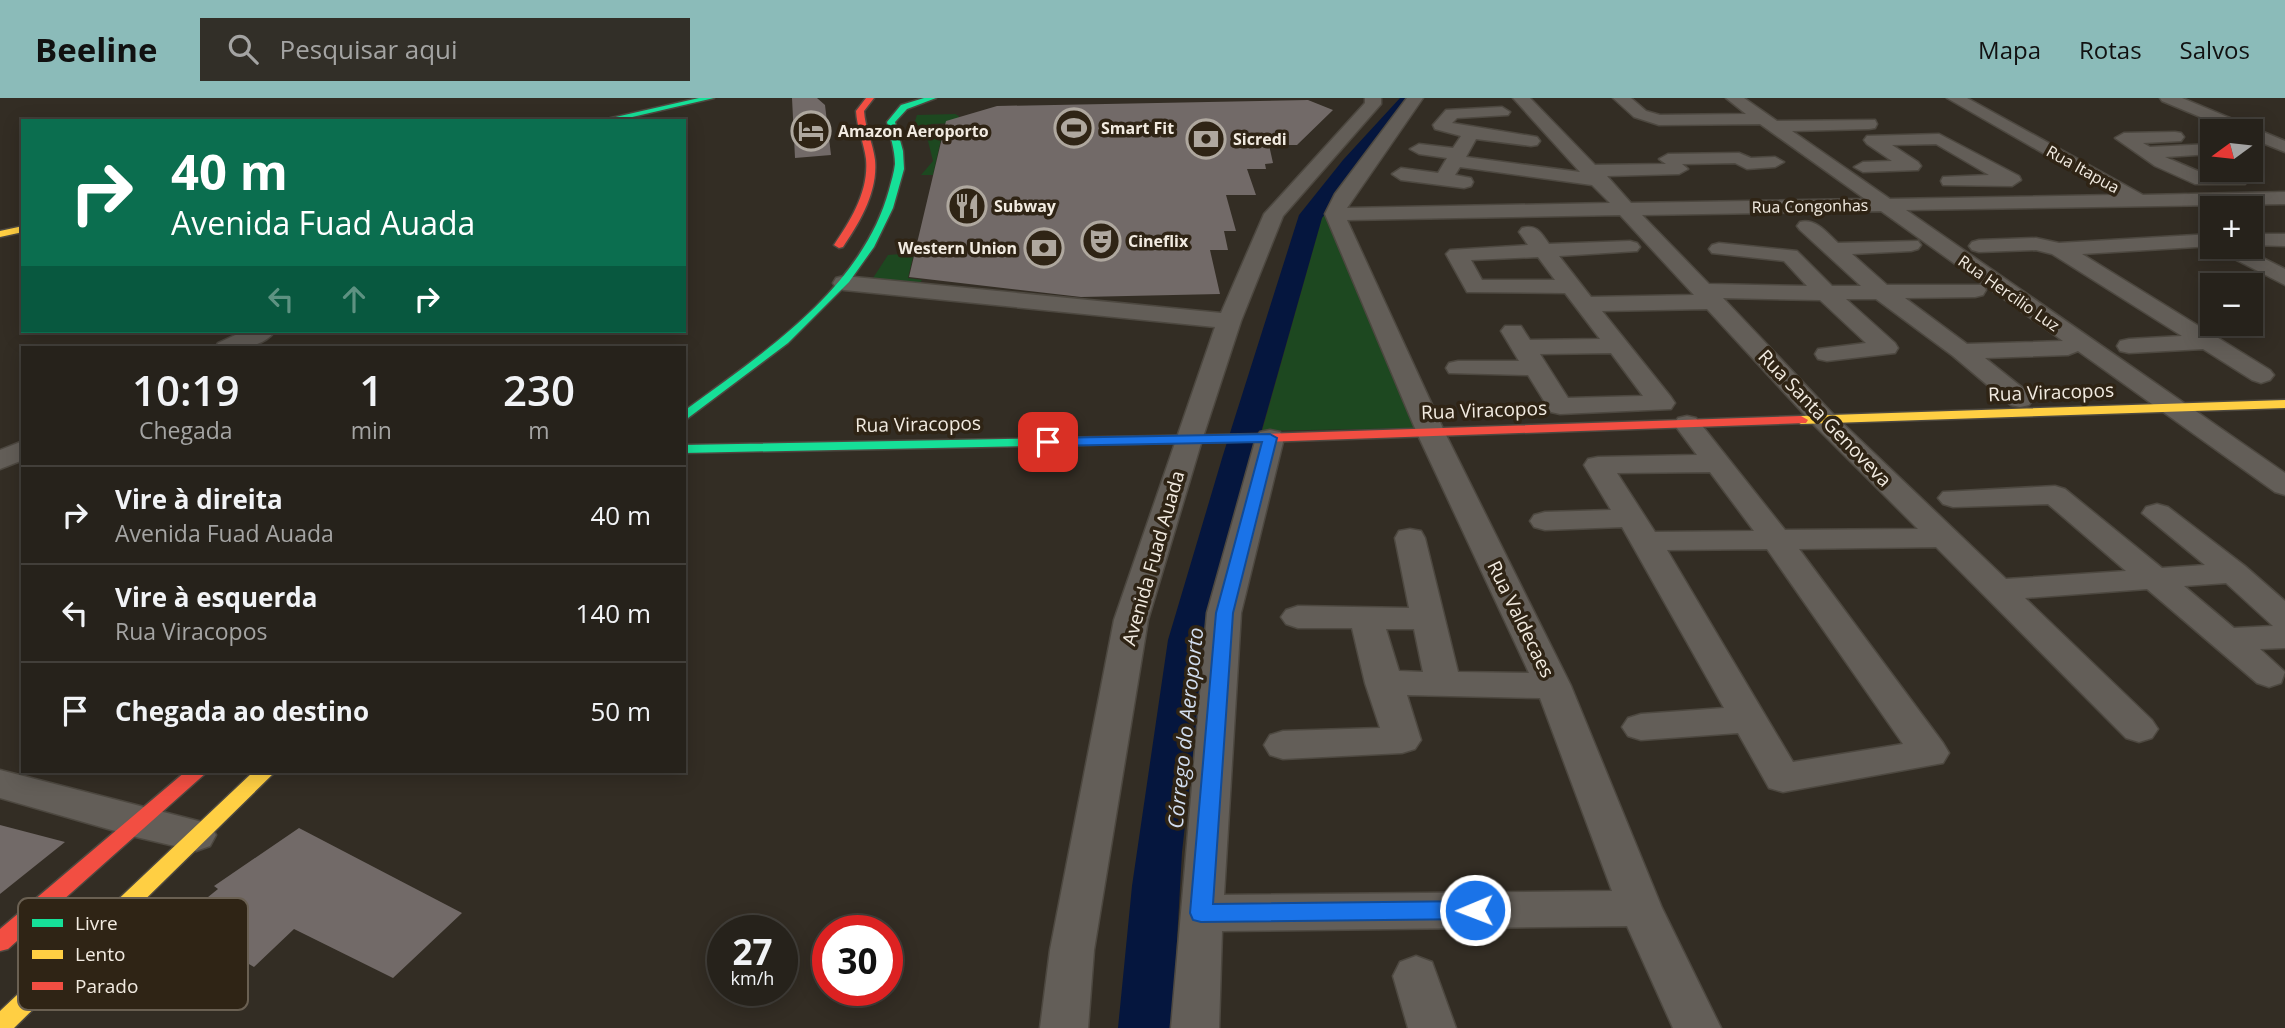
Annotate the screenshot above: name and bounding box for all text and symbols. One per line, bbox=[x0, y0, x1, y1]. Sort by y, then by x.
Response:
search box bbox=[200, 18, 690, 81]
text: Beeline bbox=[35, 27, 158, 72]
icon: search bbox=[224, 30, 262, 68]
text: Pesquisar aqui bbox=[280, 31, 458, 67]
text: Mapa bbox=[1978, 33, 2041, 66]
text: Rotas bbox=[2079, 33, 2142, 66]
text: Salvos bbox=[2180, 33, 2250, 66]
sports icon: Smart Fit bbox=[1053, 107, 1095, 149]
hotel icon: Amazon Aeroporto bbox=[790, 110, 832, 152]
place label: Smart Fit bbox=[1101, 117, 1174, 139]
bank icon: Sicredi bbox=[1185, 118, 1227, 160]
north arrow bbox=[2200, 119, 2263, 182]
map controls bbox=[2200, 119, 2263, 336]
place label: Amazon Aeroporto bbox=[838, 120, 989, 142]
place label: Sicredi bbox=[1233, 128, 1287, 150]
text: 40 m bbox=[171, 138, 288, 204]
street label: Rua Itapua bbox=[2043, 140, 2123, 198]
icon: right bbox=[56, 147, 147, 238]
restaurant icon: Subway bbox=[946, 185, 988, 227]
street label: Rua Congonhas bbox=[1751, 194, 1869, 218]
place label: Subway bbox=[994, 195, 1057, 217]
button: + bbox=[2200, 196, 2263, 259]
text: Avenida Fuad Auada bbox=[171, 201, 475, 244]
theatre icon: Cineflix bbox=[1080, 220, 1122, 262]
bank icon: Western Union bbox=[1023, 227, 1065, 269]
place label: Cineflix bbox=[1128, 230, 1189, 252]
place label: Western Union bbox=[898, 237, 1017, 259]
street label: Rua Hercilio Luz bbox=[1954, 250, 2064, 336]
button: − bbox=[2200, 273, 2263, 336]
icon: left bbox=[262, 280, 300, 318]
icon: ahead bbox=[335, 280, 373, 318]
icon: right bbox=[408, 280, 446, 318]
street label: Rua Santa Genoveva bbox=[1753, 344, 1897, 492]
text: 10:19 bbox=[132, 361, 240, 418]
text: 1 bbox=[359, 361, 383, 418]
text: 230 bbox=[503, 361, 575, 418]
street label: Rua Viracopos bbox=[1988, 377, 2114, 407]
street label: Rua Viracopos bbox=[1421, 395, 1547, 425]
street label: Rua Viracopos bbox=[855, 410, 981, 438]
pin bbox=[1018, 412, 1078, 472]
text: Chegada bbox=[139, 414, 233, 446]
text: min bbox=[351, 414, 392, 446]
text: m bbox=[528, 414, 550, 446]
icon: arrive bbox=[1029, 423, 1067, 461]
street label: Avenida Fuad Auada bbox=[1116, 468, 1190, 648]
text: Vire à direita bbox=[115, 481, 283, 517]
icon: right bbox=[56, 496, 94, 534]
text: 40 m bbox=[590, 497, 651, 533]
text: Avenida Fuad Auada bbox=[115, 517, 334, 549]
street label: Rua Valdecaes bbox=[1481, 556, 1561, 682]
text: Vire à esquerda bbox=[115, 579, 317, 615]
icon: left bbox=[56, 594, 94, 632]
text: 140 m bbox=[576, 595, 651, 631]
text: Rua Viracopos bbox=[115, 615, 267, 647]
water label: Córrego do Aeroporto bbox=[1161, 626, 1209, 830]
icon: arrive bbox=[56, 692, 94, 730]
text: Chegada ao destino bbox=[115, 693, 369, 729]
text: 50 m bbox=[590, 693, 651, 729]
position arrow bbox=[1438, 873, 1512, 947]
legend bbox=[18, 898, 248, 1010]
text: Livre bbox=[75, 910, 118, 936]
speed limit sign: 30 bbox=[812, 915, 903, 1006]
text: 27 bbox=[732, 928, 773, 975]
text: Lento bbox=[75, 941, 125, 967]
text: km/h bbox=[731, 966, 774, 990]
text: Parado bbox=[75, 973, 138, 999]

